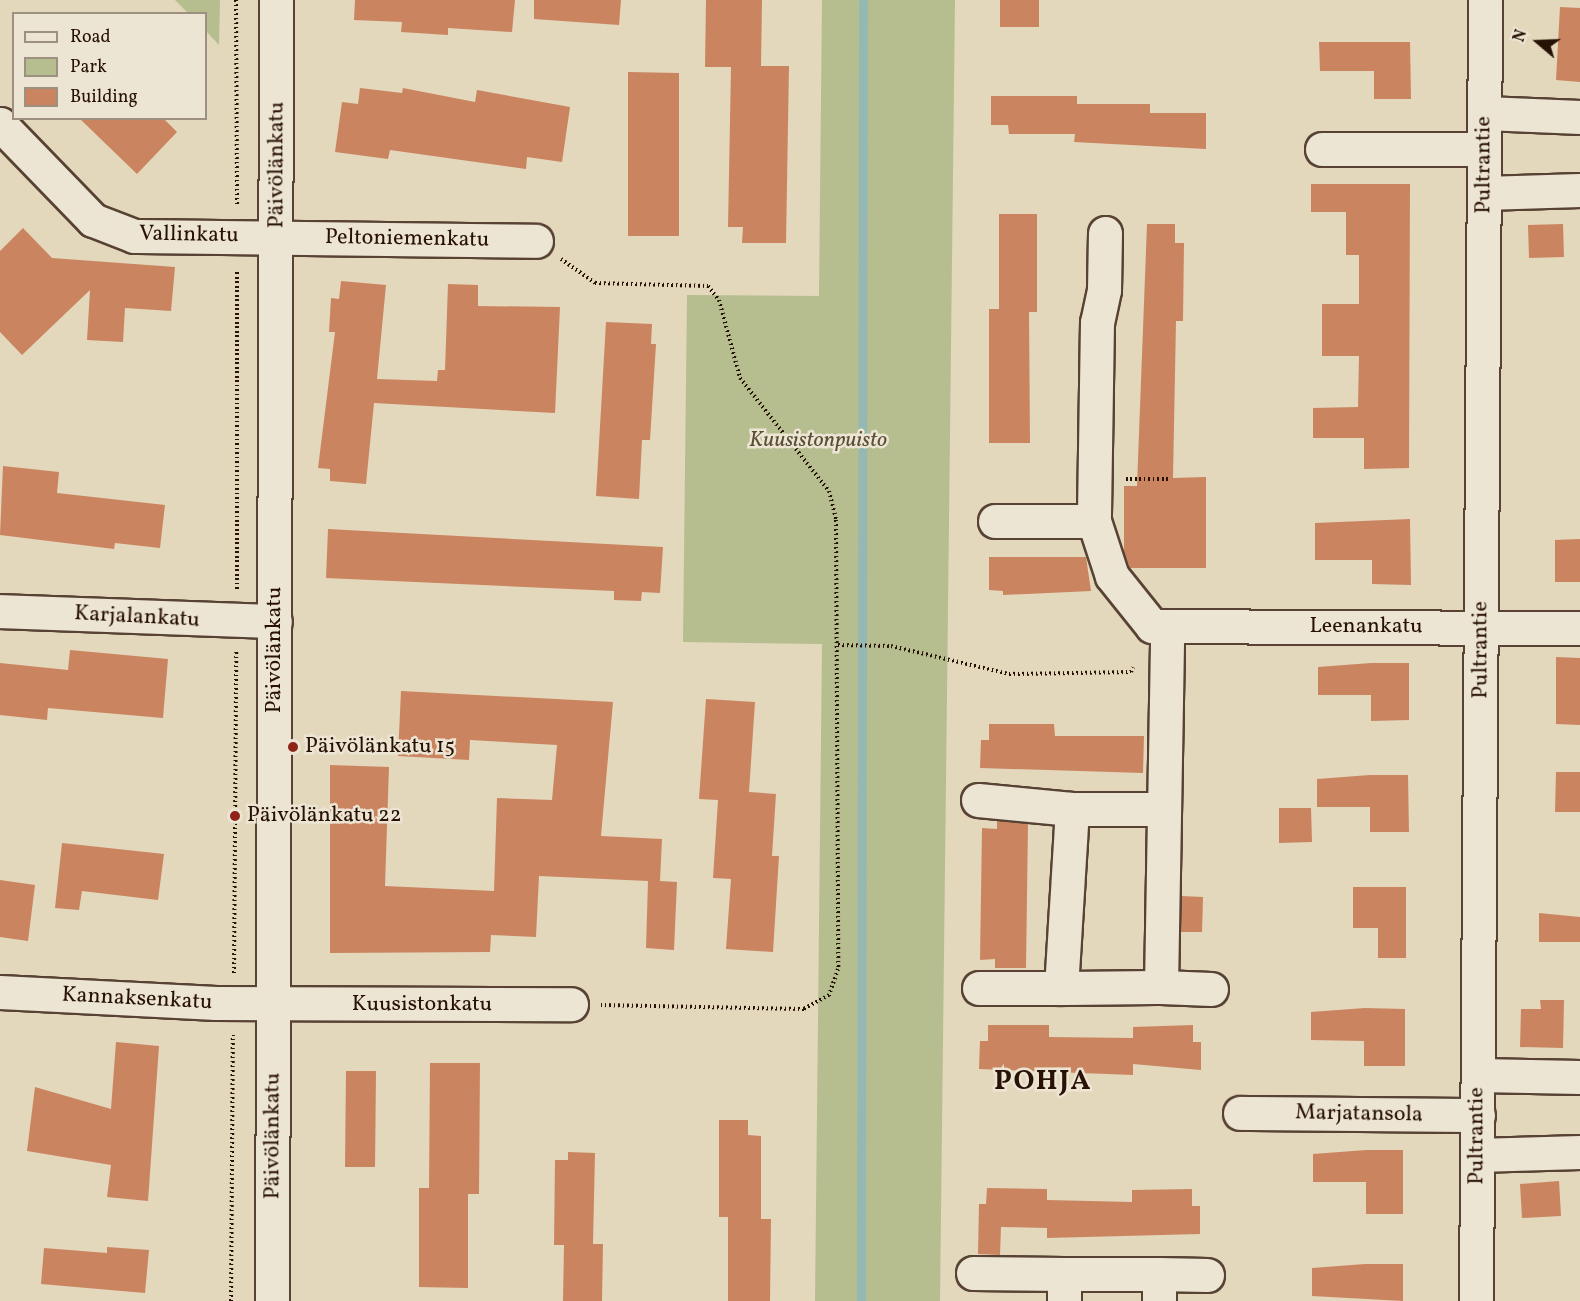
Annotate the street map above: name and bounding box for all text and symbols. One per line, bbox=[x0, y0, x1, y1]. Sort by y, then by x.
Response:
legend bbox=[12, 12, 207, 120]
north arrow bbox=[1508, 12, 1568, 72]
text: Road bbox=[70, 25, 111, 50]
text: N bbox=[1509, 27, 1533, 45]
text: Park bbox=[70, 55, 107, 80]
text: Building bbox=[70, 85, 138, 110]
street label: Päivölänkatu bbox=[264, 102, 290, 228]
street label: Pultrantie bbox=[1471, 116, 1497, 214]
street label: Vallinkatu bbox=[139, 221, 239, 249]
street label: Peltoniemenkatu bbox=[325, 224, 489, 254]
park label: Kuusistonpuisto bbox=[749, 428, 887, 454]
street label: Päivölänkatu bbox=[262, 587, 288, 713]
street label: Karjalankatu bbox=[74, 601, 200, 633]
street label: Pultrantie bbox=[1468, 601, 1494, 699]
street label: Leenankatu bbox=[1309, 614, 1423, 640]
place label: Päivölänkatu 15 bbox=[305, 734, 455, 760]
marker: Päivölänkatu 15 bbox=[286, 740, 300, 754]
place label: Päivölänkatu 22 bbox=[247, 803, 402, 829]
marker: Päivölänkatu 22 bbox=[228, 809, 242, 823]
street label: Kannaksenkatu bbox=[61, 982, 213, 1016]
street label: Kuusistonkatu bbox=[352, 992, 492, 1018]
district label: POHJA bbox=[994, 1065, 1092, 1099]
street label: Päivölänkatu bbox=[260, 1073, 286, 1199]
street label: Pultrantie bbox=[1464, 1087, 1490, 1185]
street label: Marjatansola bbox=[1295, 1100, 1423, 1128]

